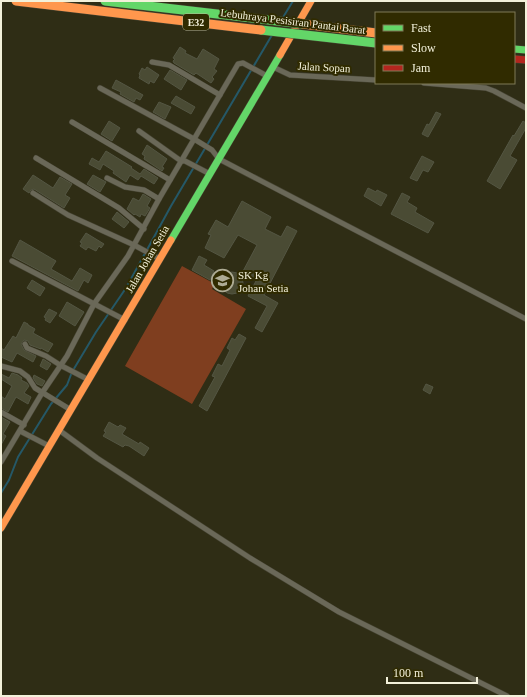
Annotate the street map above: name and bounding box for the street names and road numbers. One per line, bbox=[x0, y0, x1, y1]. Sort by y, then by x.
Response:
street label: Lebuhraya Pesisiran Pantai Barat bbox=[220, 6, 366, 36]
road number: E32 bbox=[183, 14, 209, 30]
street label: Jalan Sopan bbox=[297, 60, 351, 74]
street label: Jalan Johan Setia bbox=[123, 223, 171, 295]

